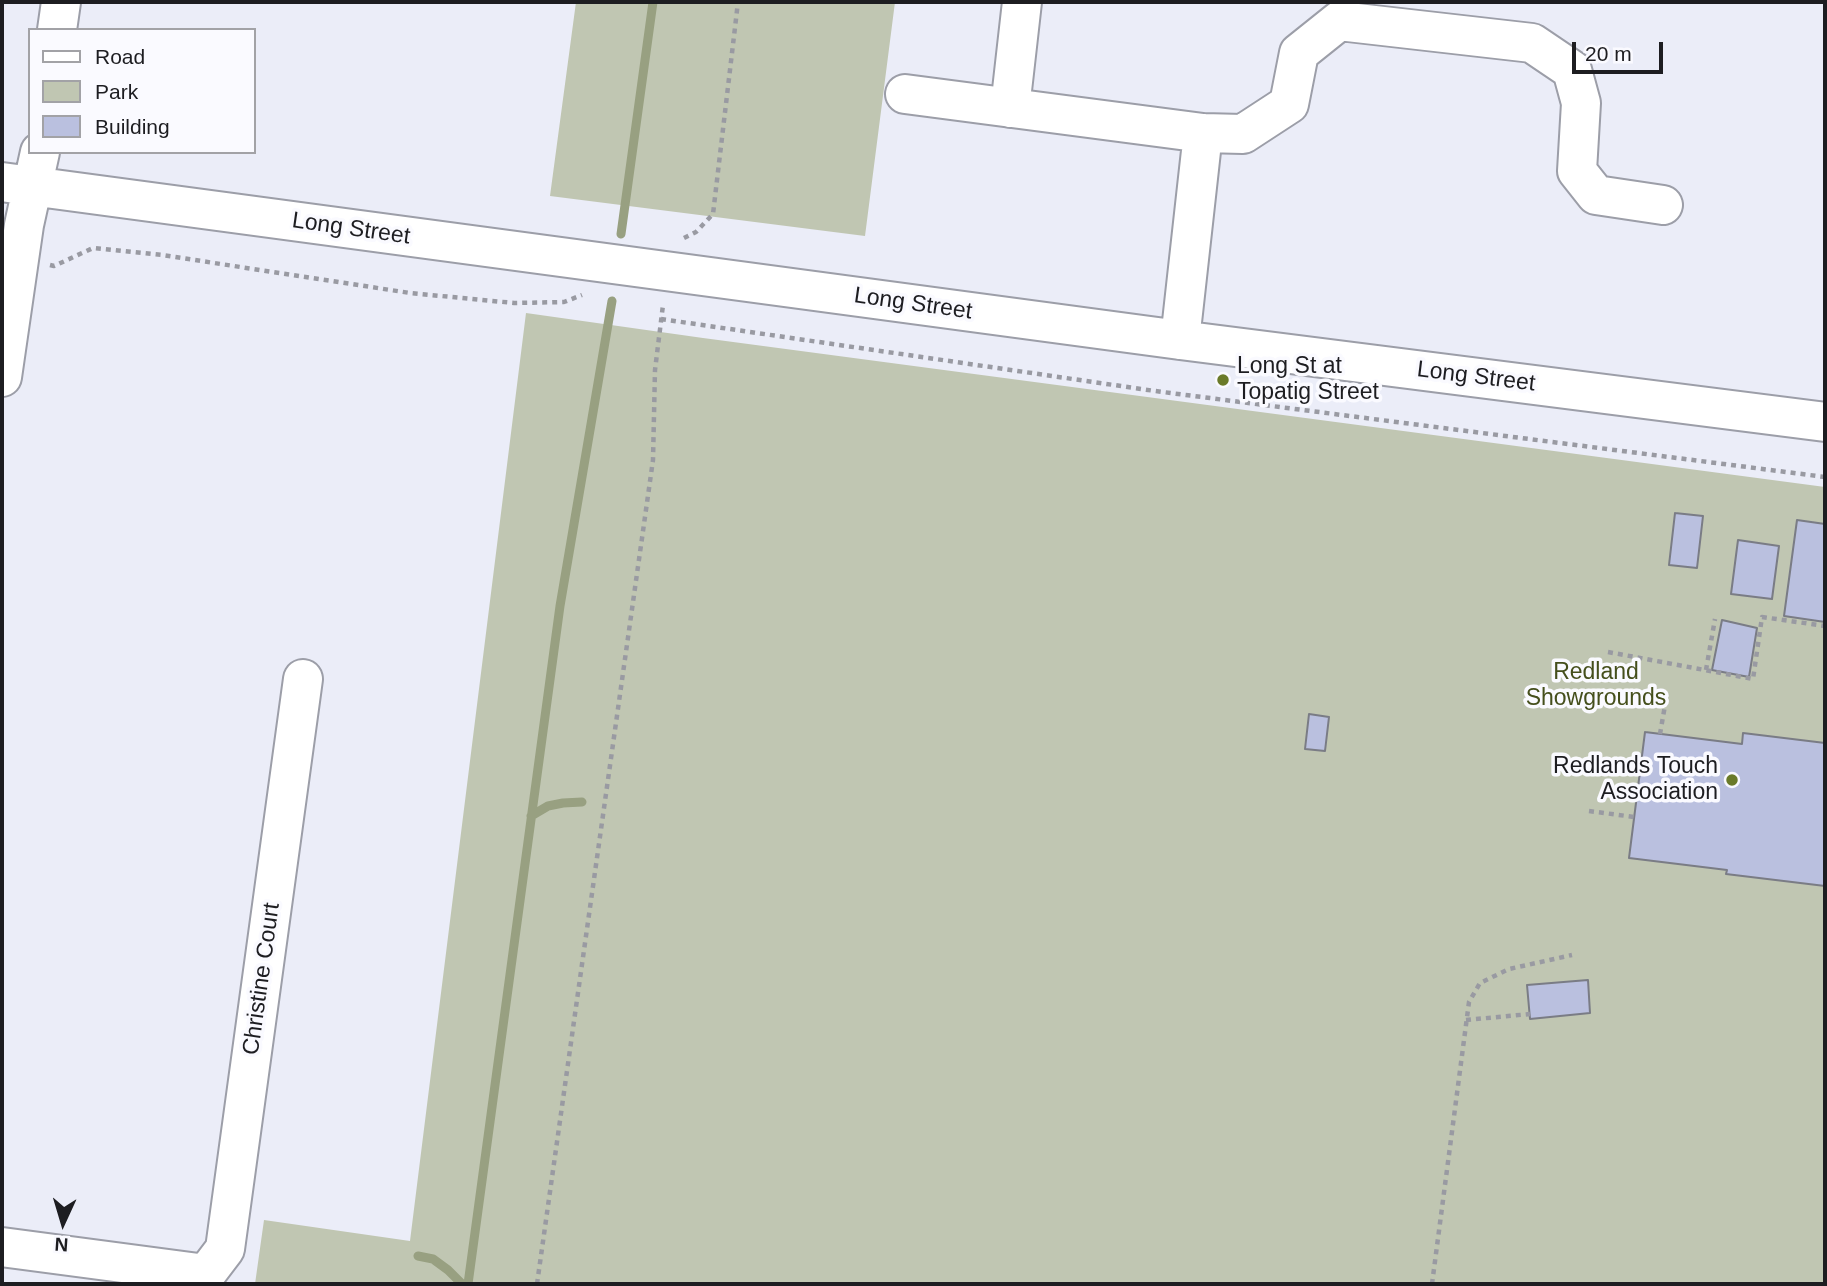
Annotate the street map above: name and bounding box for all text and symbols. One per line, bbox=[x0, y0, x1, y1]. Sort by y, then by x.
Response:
legend bbox=[28, 28, 256, 154]
scale bar bbox=[1575, 28, 1666, 72]
text: 20 m bbox=[1585, 42, 1632, 65]
text: Road bbox=[95, 45, 145, 68]
text: Park bbox=[95, 80, 138, 103]
text: Building bbox=[95, 115, 170, 138]
street label: Long Street bbox=[290, 207, 412, 251]
street label: Long Street bbox=[852, 282, 974, 326]
place label: Long St at Topatig Street bbox=[1237, 353, 1379, 407]
street label: Long Street bbox=[1415, 356, 1537, 398]
marker: Long St at Topatig Street bbox=[1215, 372, 1231, 388]
park label: Redland Showgrounds bbox=[1526, 659, 1666, 713]
place label: Redlands Touch Association bbox=[1553, 753, 1718, 807]
marker: Redlands Touch Association bbox=[1724, 772, 1740, 788]
street label: Christine Court bbox=[238, 901, 286, 1057]
north arrow bbox=[28, 1188, 98, 1258]
text: N bbox=[54, 1233, 69, 1255]

